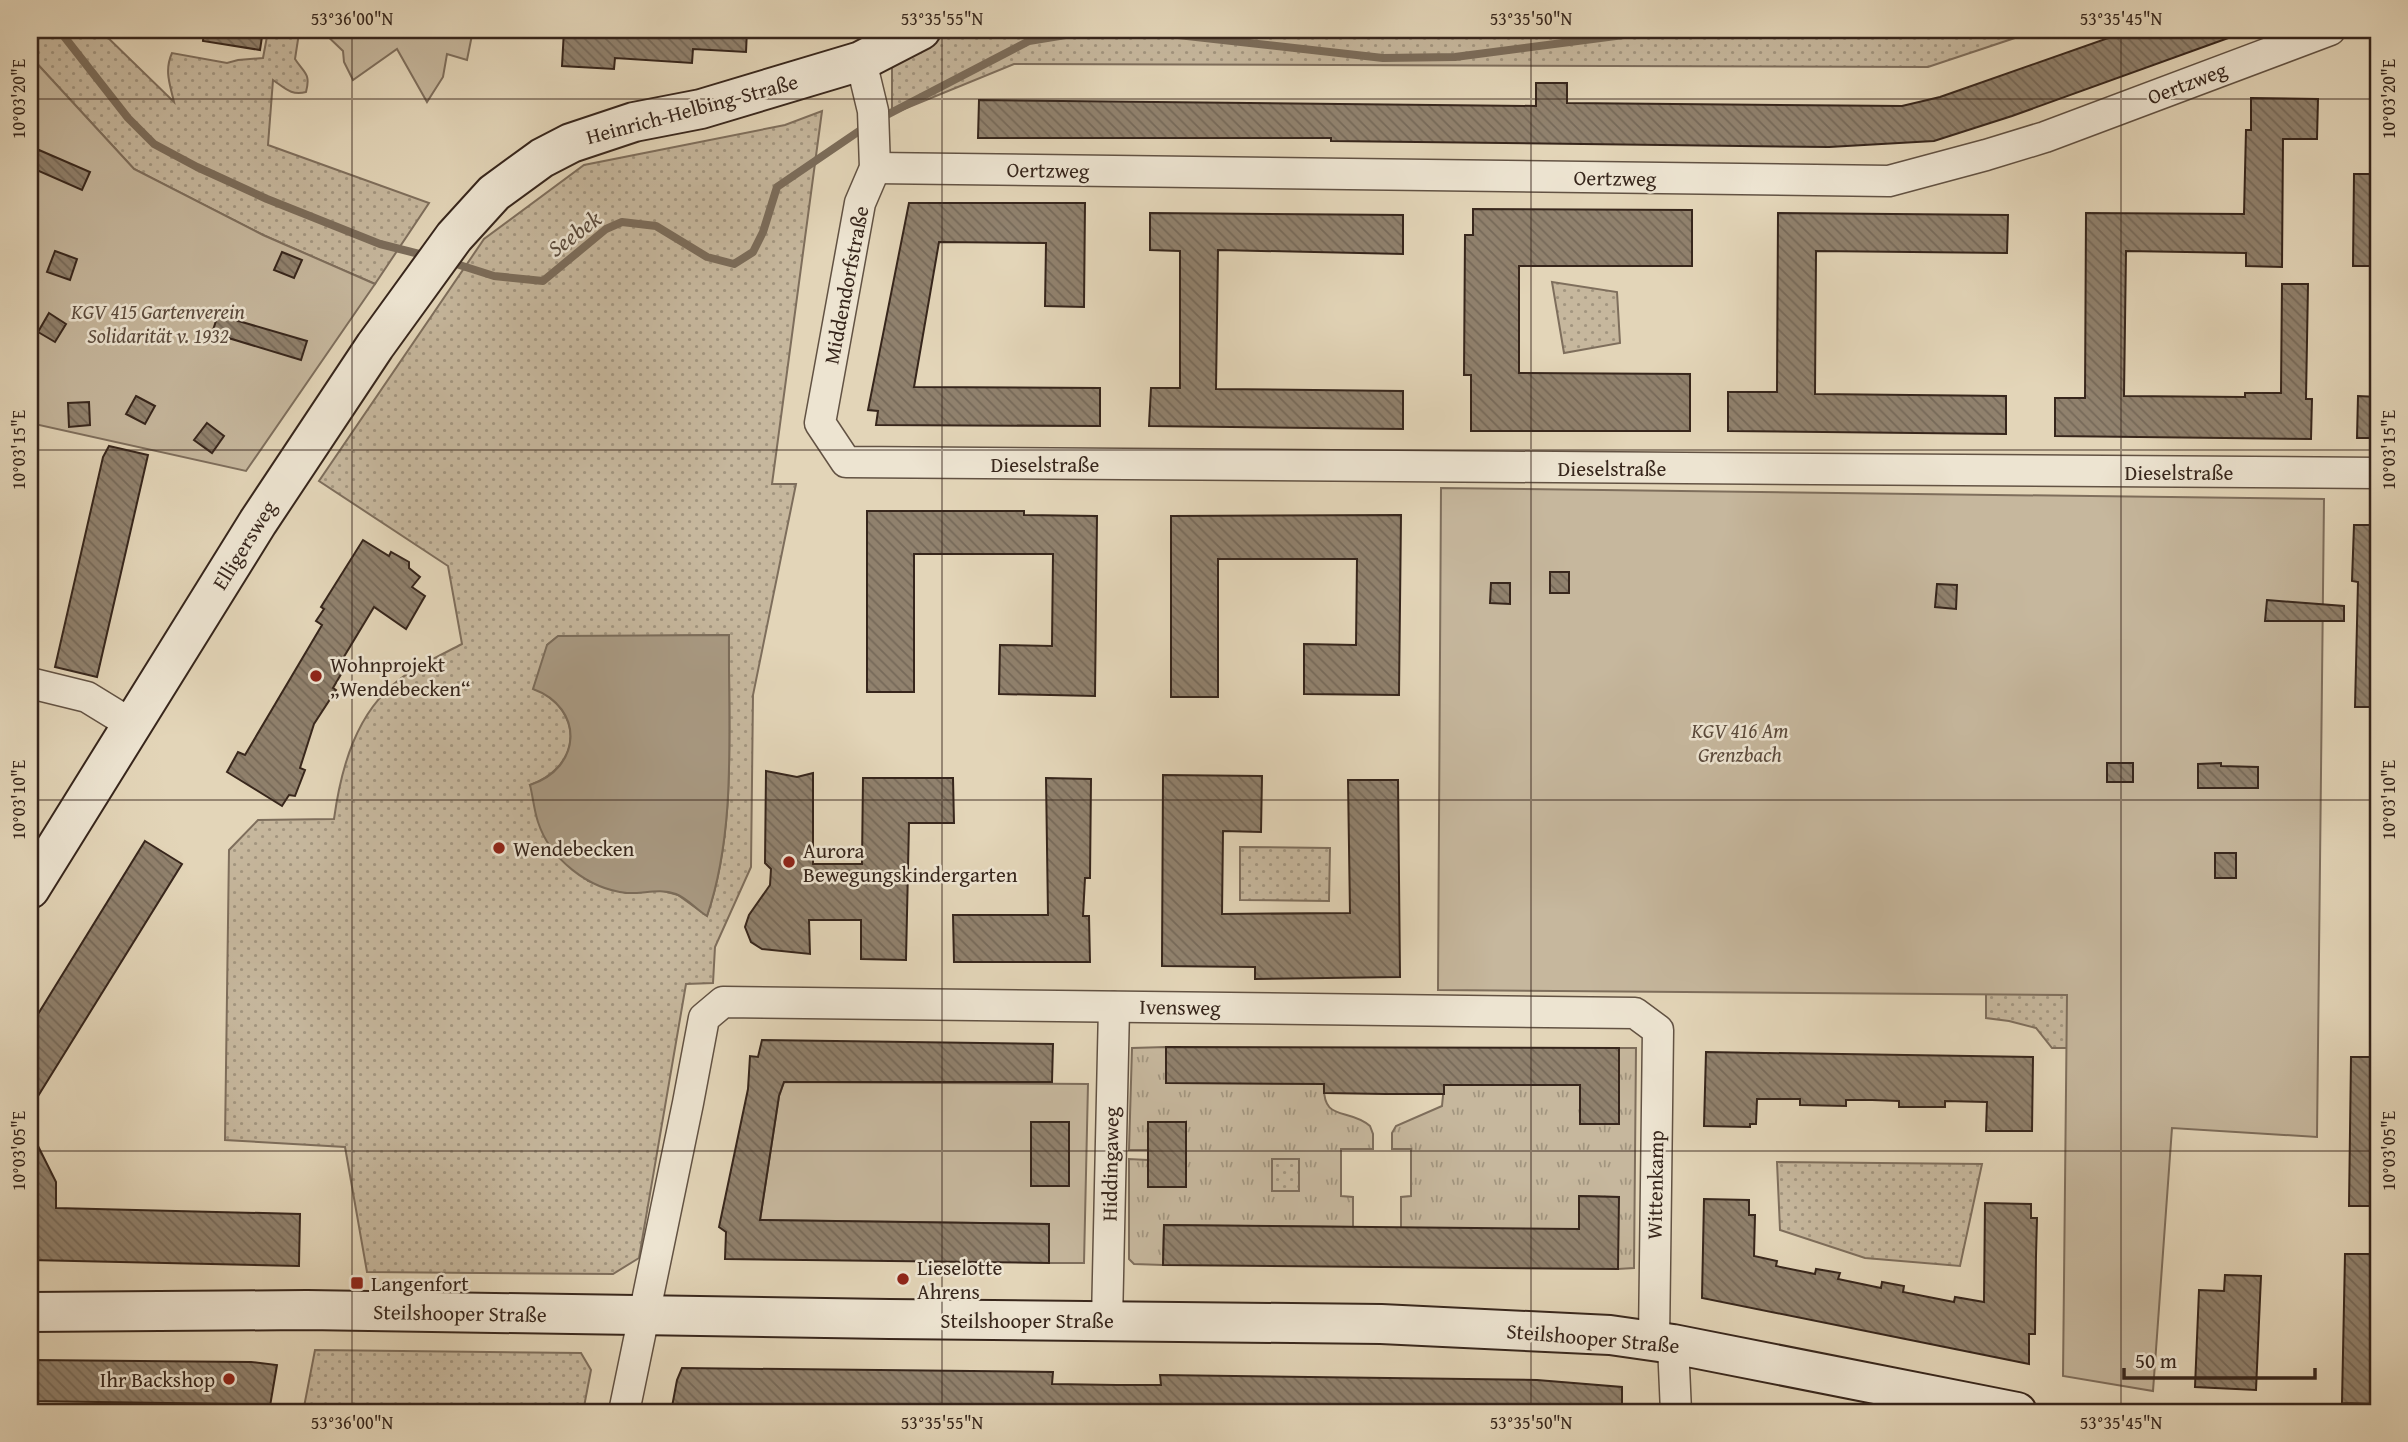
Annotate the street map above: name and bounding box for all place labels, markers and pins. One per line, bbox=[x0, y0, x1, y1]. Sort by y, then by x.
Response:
place label: Wohnprojekt „Wendebecken“ bbox=[330, 649, 471, 704]
marker: Wohnprojekt „Wendebecken“ bbox=[308, 668, 324, 684]
place label: Wendebecken bbox=[513, 833, 635, 864]
place label: Aurora Bewegungskindergarten bbox=[803, 835, 1018, 890]
marker: Wendebecken bbox=[491, 840, 507, 856]
marker: Aurora Bewegungskindergarten bbox=[781, 854, 797, 870]
place label: Lieselotte Ahrens bbox=[917, 1252, 1003, 1307]
place label: Langenfort bbox=[371, 1268, 469, 1299]
marker: Lieselotte Ahrens bbox=[895, 1271, 911, 1287]
marker: Langenfort bbox=[349, 1275, 365, 1291]
place label: Ihr Backshop bbox=[100, 1364, 215, 1395]
marker: Ihr Backshop bbox=[221, 1371, 237, 1387]

